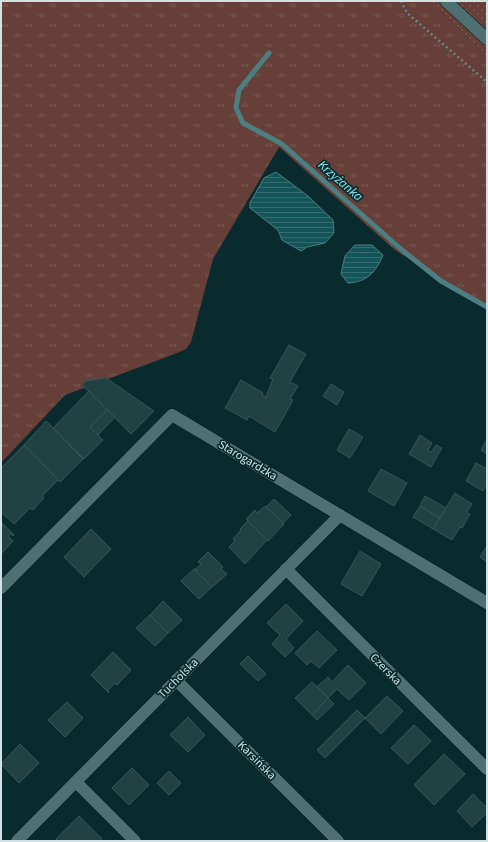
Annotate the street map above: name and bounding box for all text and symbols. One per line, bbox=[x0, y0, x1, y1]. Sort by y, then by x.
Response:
water label: Krzyżanka bbox=[314, 156, 367, 205]
street label: Starogardzka bbox=[215, 436, 280, 485]
street label: Czerska bbox=[366, 650, 405, 689]
street label: Tucholska bbox=[154, 654, 202, 702]
street label: Karsińska bbox=[233, 737, 280, 784]

